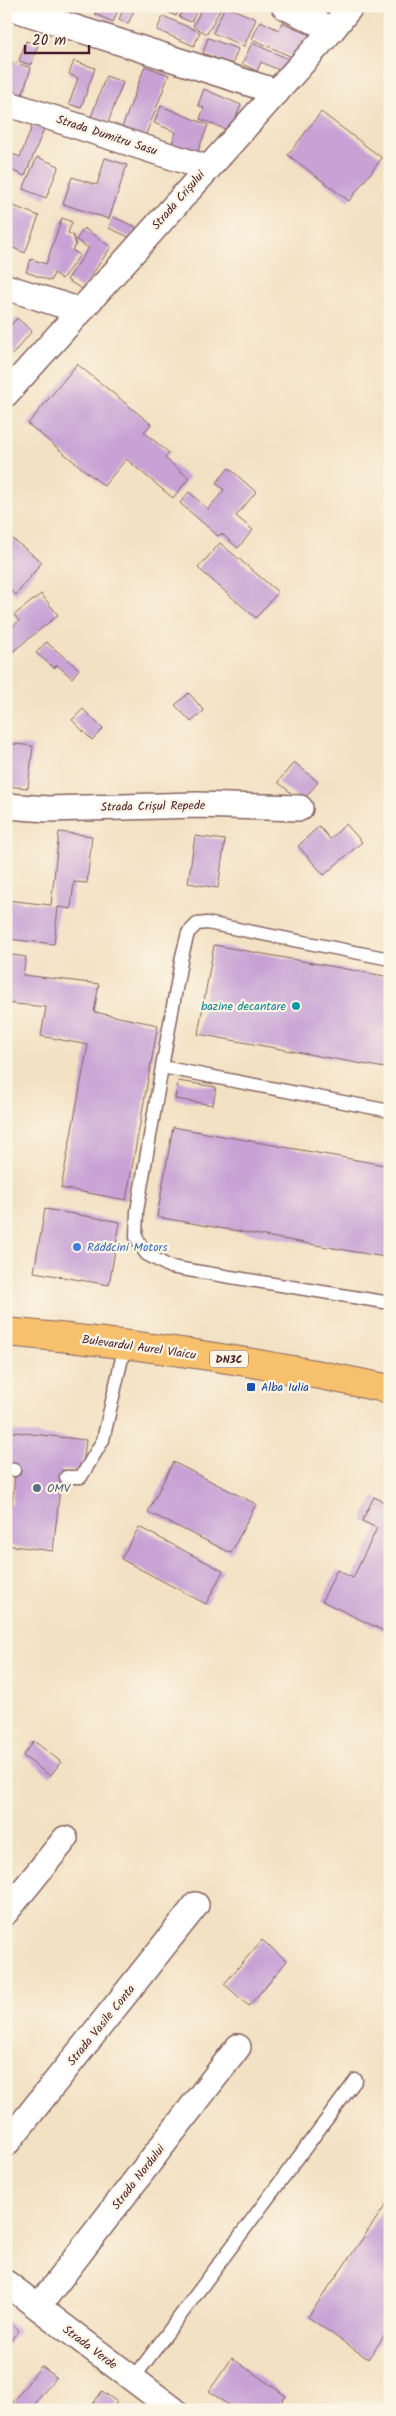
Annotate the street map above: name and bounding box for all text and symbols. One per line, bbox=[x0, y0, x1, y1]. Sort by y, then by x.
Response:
scale bar bbox=[25, 22, 89, 54]
text: 20 m bbox=[32, 29, 66, 53]
street label: Strada Dumitru Sasu bbox=[54, 110, 160, 161]
street label: Strada Crișului bbox=[147, 165, 210, 234]
street label: Strada Crișul Repede bbox=[101, 796, 206, 817]
place label: bazine decantare bbox=[201, 997, 287, 1016]
marker: bazine decantare bbox=[290, 1000, 302, 1012]
place label: Rădăcini Motors bbox=[87, 1238, 168, 1257]
marker: Rădăcini Motors bbox=[71, 1241, 83, 1253]
street label: Bulevardul Aurel Vlaicu bbox=[81, 1330, 197, 1365]
road number: DN3C bbox=[210, 1350, 248, 1368]
place label: Alba Iulia bbox=[261, 1378, 309, 1397]
marker: Alba Iulia bbox=[245, 1381, 257, 1393]
place label: OMV bbox=[47, 1479, 72, 1498]
marker: OMV bbox=[31, 1482, 43, 1494]
street label: Strada Vasile Conta bbox=[63, 1980, 140, 2070]
street label: Strada Nordului bbox=[107, 2140, 171, 2214]
street label: Strada Verde bbox=[58, 2320, 122, 2375]

